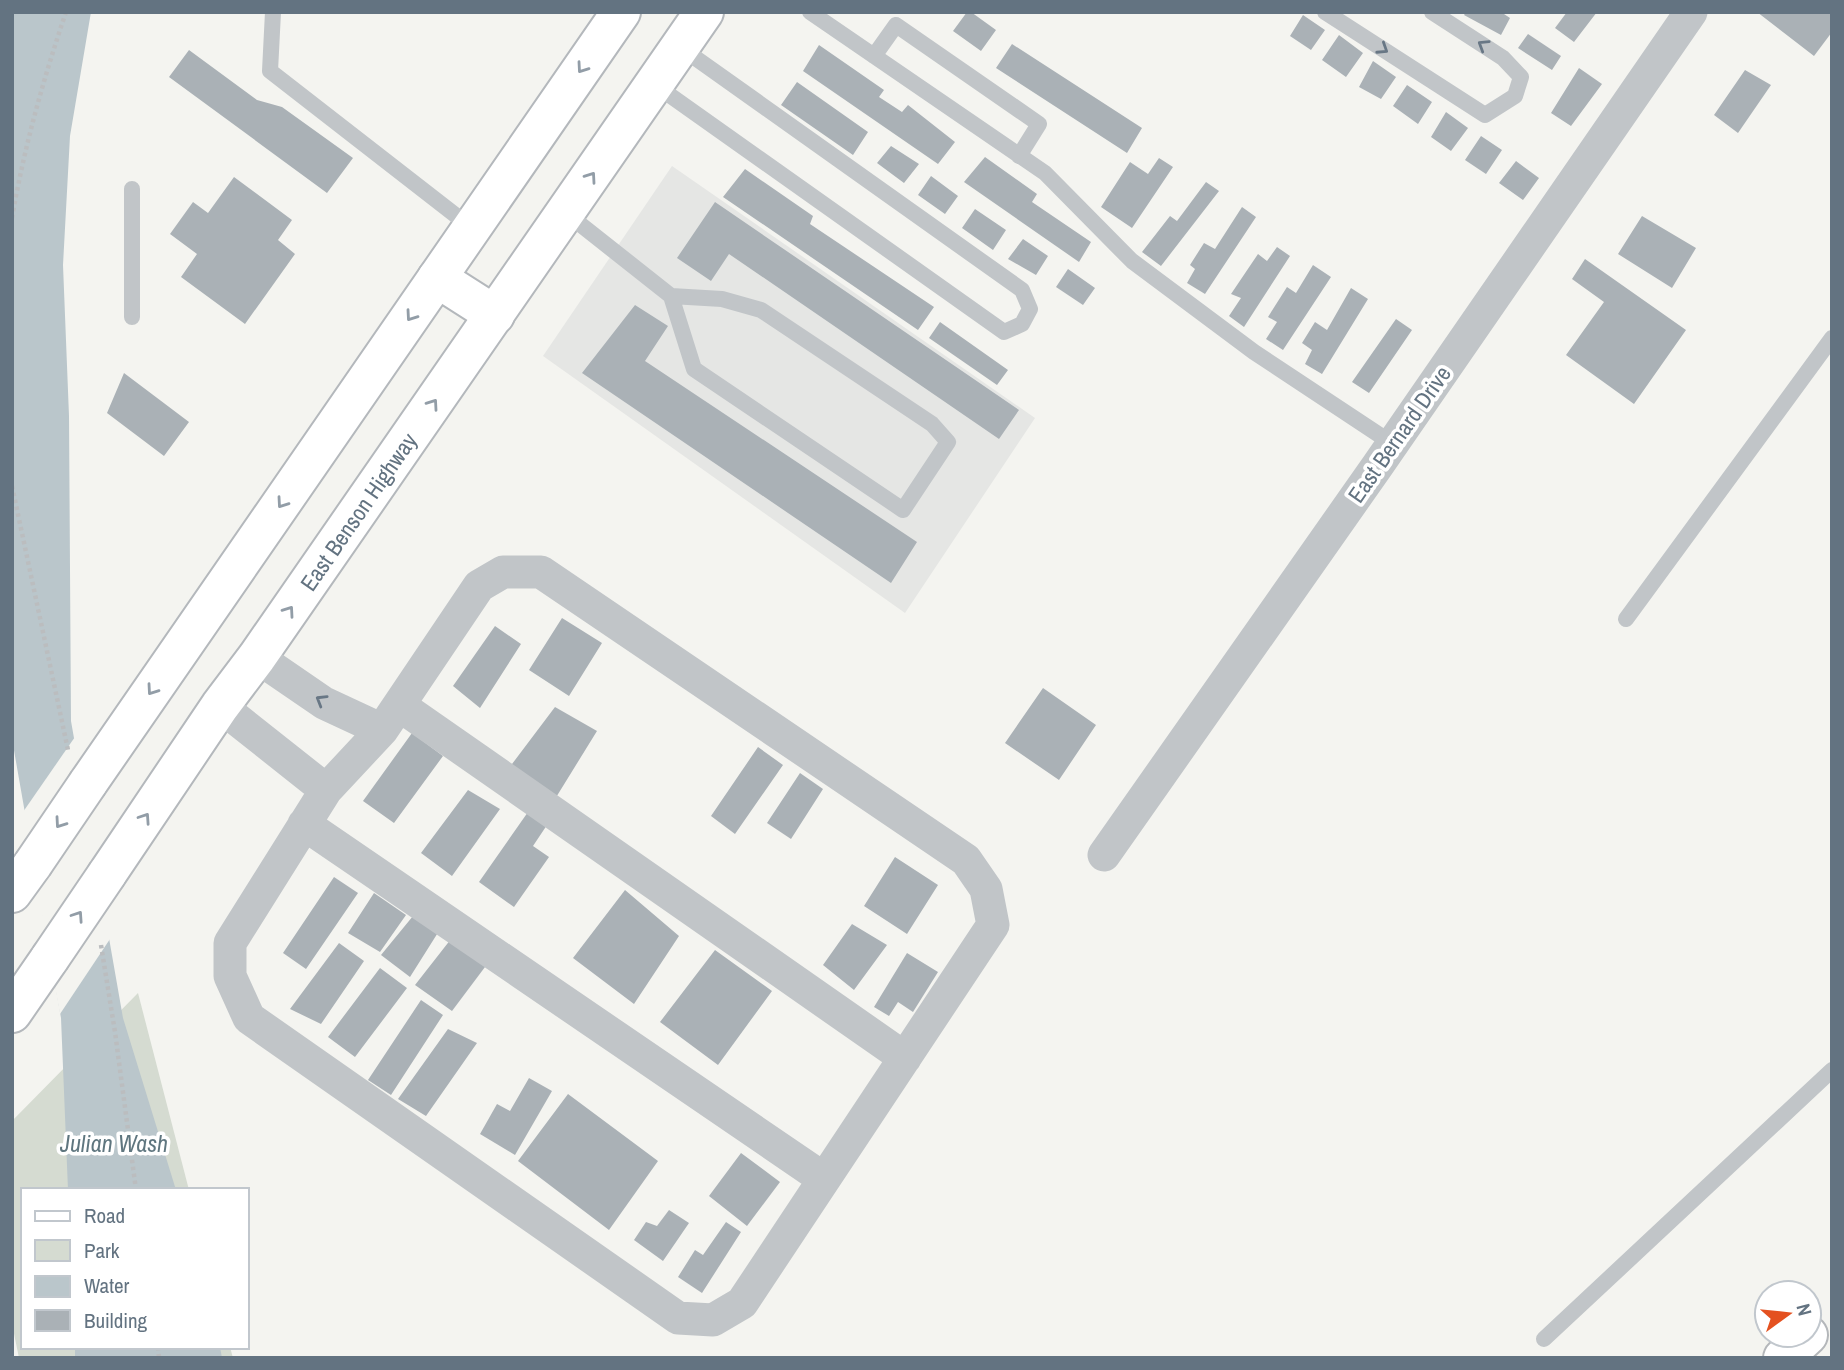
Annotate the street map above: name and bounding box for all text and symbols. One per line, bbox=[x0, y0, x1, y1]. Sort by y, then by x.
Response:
one-way arrow bbox=[1375, 41, 1388, 54]
one-way arrow bbox=[1478, 41, 1491, 53]
one-way arrow bbox=[578, 60, 590, 73]
one-way arrow bbox=[583, 172, 595, 185]
one-way arrow bbox=[407, 308, 419, 321]
street label: East Bernard Drive bbox=[1340, 359, 1458, 509]
one-way arrow bbox=[425, 399, 437, 412]
street label: East Benson Highway bbox=[292, 426, 424, 597]
one-way arrow bbox=[278, 495, 290, 508]
one-way arrow bbox=[281, 606, 293, 619]
one-way arrow bbox=[148, 682, 160, 695]
one-way arrow bbox=[315, 695, 328, 708]
one-way arrow bbox=[137, 813, 149, 826]
one-way arrow bbox=[56, 815, 68, 828]
one-way arrow bbox=[70, 911, 82, 924]
water label: Julian Wash bbox=[59, 1127, 168, 1159]
legend bbox=[21, 1188, 248, 1349]
text: Road bbox=[84, 1201, 125, 1230]
text: Park bbox=[84, 1236, 120, 1265]
text: Water bbox=[84, 1271, 130, 1300]
north arrow bbox=[1753, 1279, 1823, 1349]
text: N bbox=[1790, 1301, 1818, 1318]
text: Building bbox=[84, 1306, 148, 1335]

